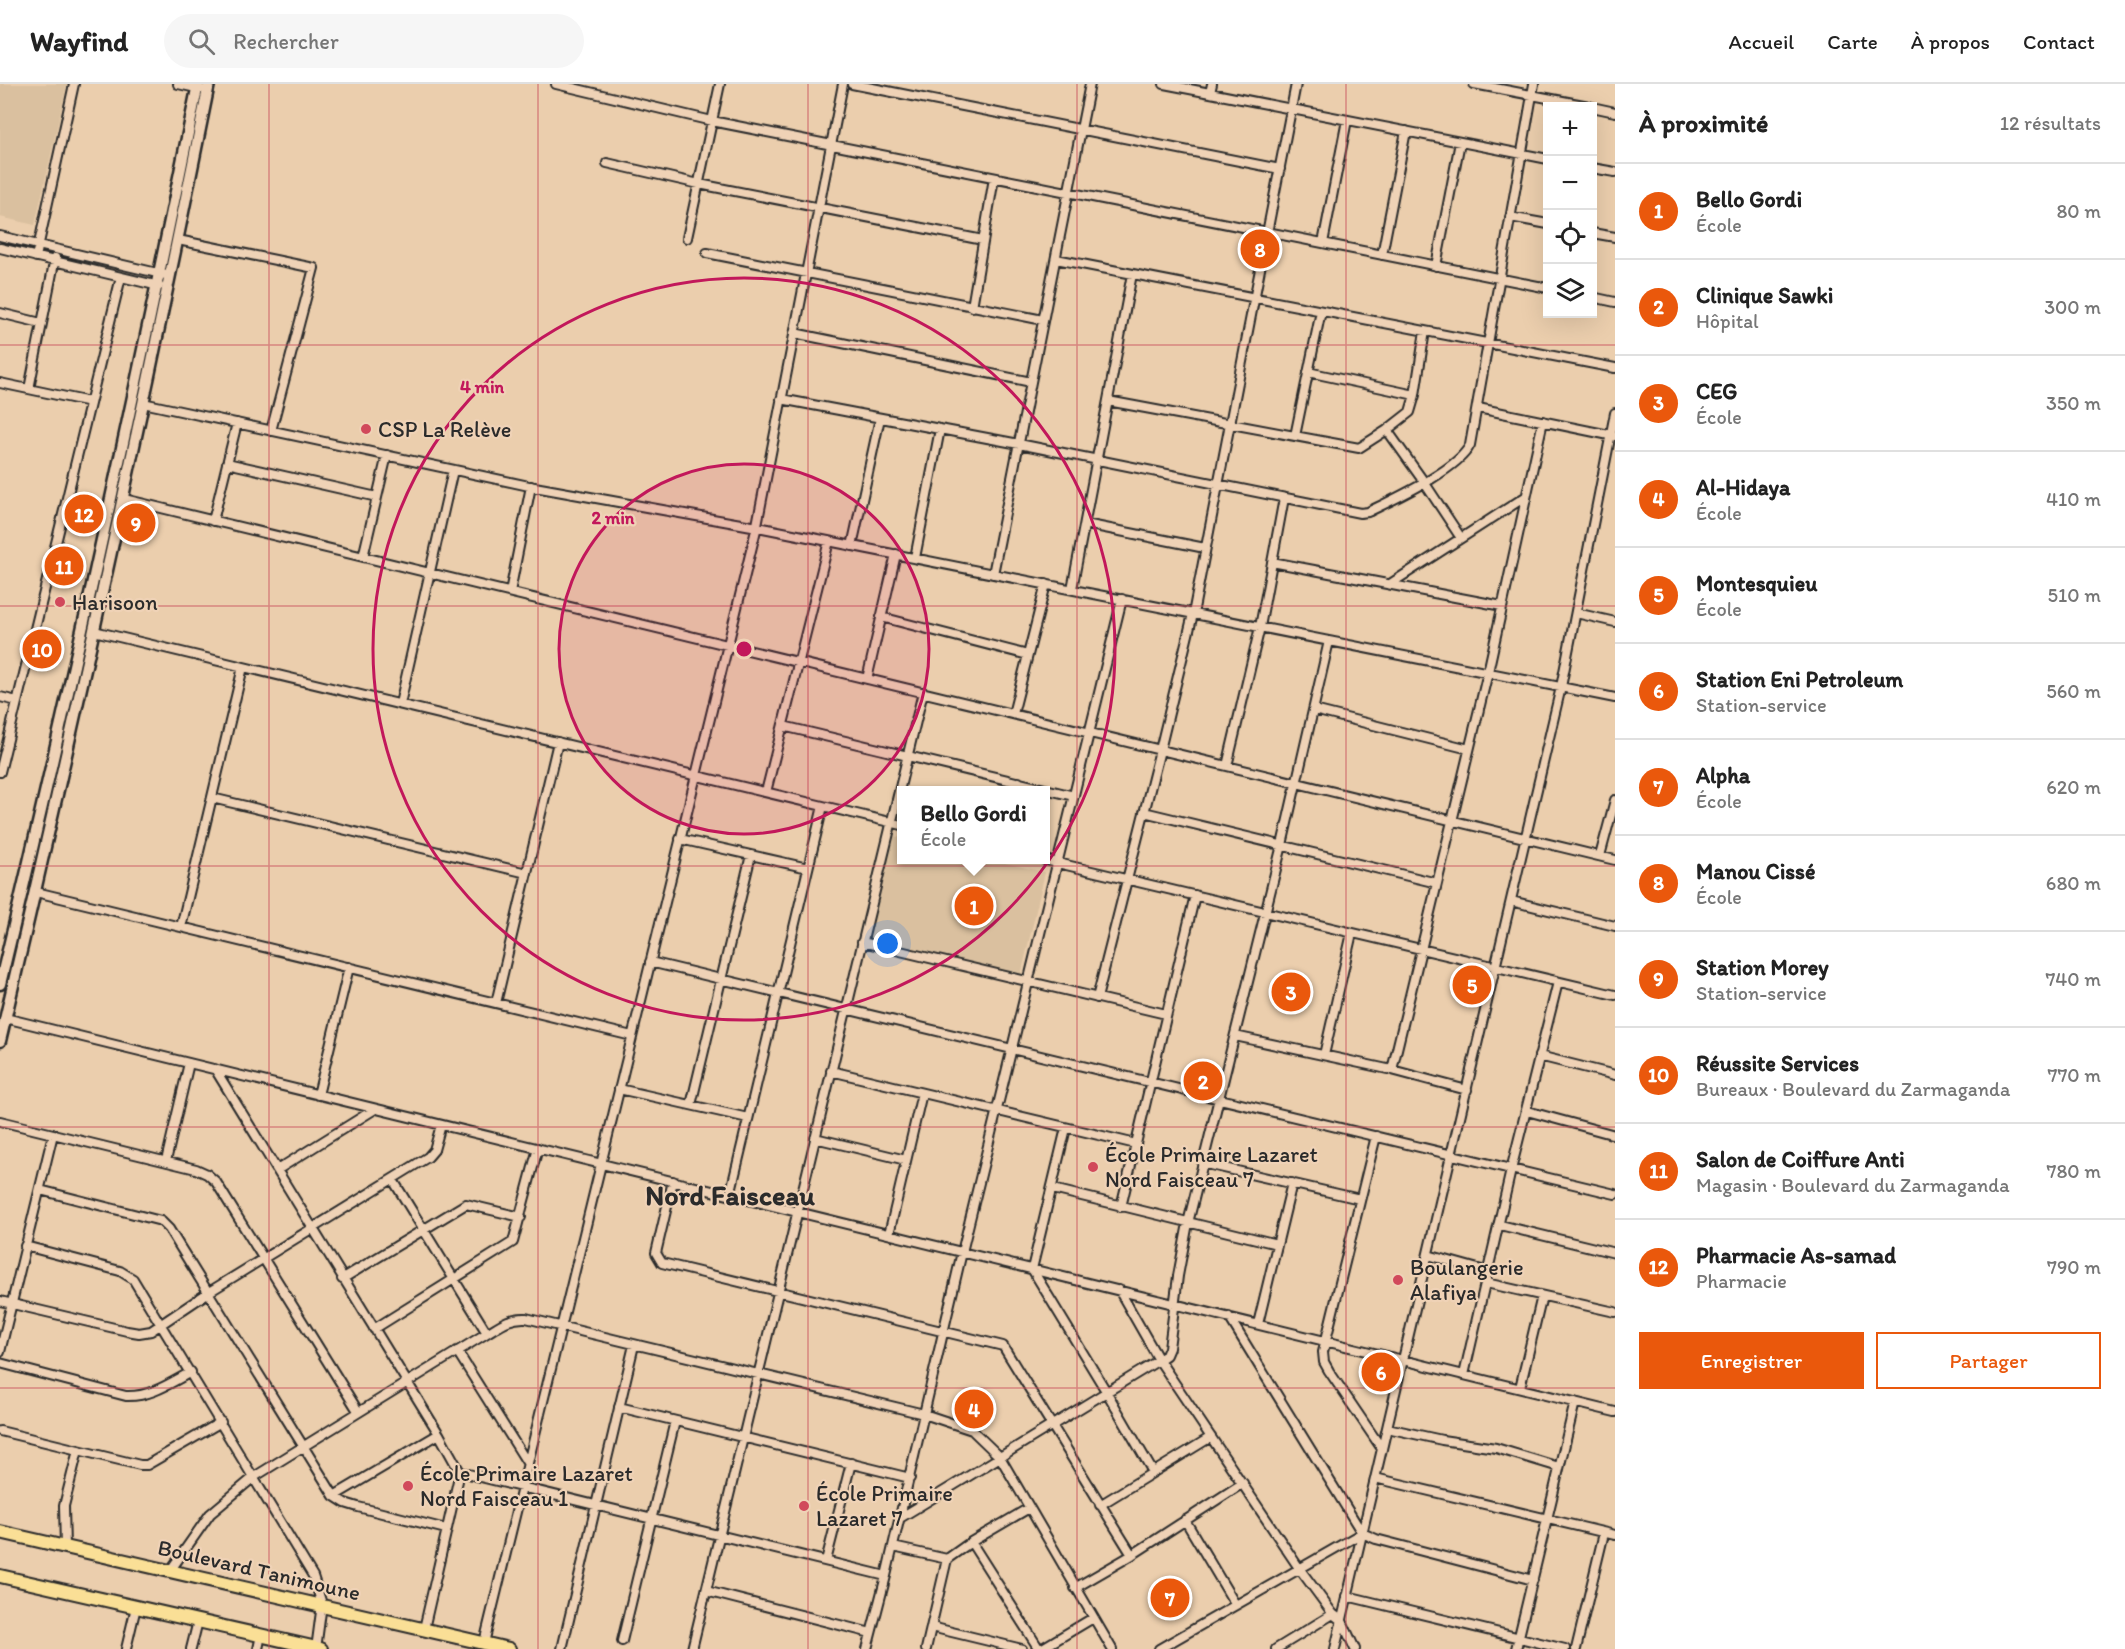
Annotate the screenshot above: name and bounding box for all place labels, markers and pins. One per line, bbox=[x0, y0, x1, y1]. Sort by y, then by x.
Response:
pin: 8 bbox=[1240, 226, 1280, 272]
place label: CSP La Relève bbox=[378, 416, 511, 443]
marker: CSP La Relève bbox=[359, 422, 373, 436]
pin: 12 bbox=[64, 492, 104, 536]
pin: 9 bbox=[116, 500, 156, 546]
pin: 11 bbox=[44, 544, 84, 588]
place label: Harisoon bbox=[72, 589, 158, 616]
marker: Harisoon bbox=[53, 595, 67, 609]
pin: 10 bbox=[22, 626, 62, 672]
centre of rings bbox=[734, 639, 754, 659]
pin: 1 bbox=[954, 884, 994, 928]
pin: 5 bbox=[1452, 962, 1492, 1008]
pin: 3 bbox=[1272, 970, 1310, 1014]
pin: 2 bbox=[1184, 1058, 1222, 1104]
place label: École Primaire Lazaret Nord Faisceau 7 bbox=[1105, 1141, 1318, 1193]
marker: École Primaire Lazaret Nord Faisceau 7 bbox=[1086, 1160, 1100, 1174]
place label: Boulangerie Alafiya bbox=[1410, 1254, 1524, 1306]
marker: Boulangerie Alafiya bbox=[1391, 1273, 1405, 1287]
pin: 6 bbox=[1362, 1350, 1400, 1394]
pin: 4 bbox=[954, 1386, 994, 1432]
place label: École Primaire Lazaret Nord Faisceau 1 bbox=[420, 1460, 633, 1512]
marker: École Primaire Lazaret Nord Faisceau 1 bbox=[401, 1479, 415, 1493]
place label: École Primaire Lazaret 7 bbox=[816, 1480, 953, 1532]
marker: École Primaire Lazaret 7 bbox=[797, 1499, 811, 1513]
pin: 7 bbox=[1150, 1576, 1190, 1621]

